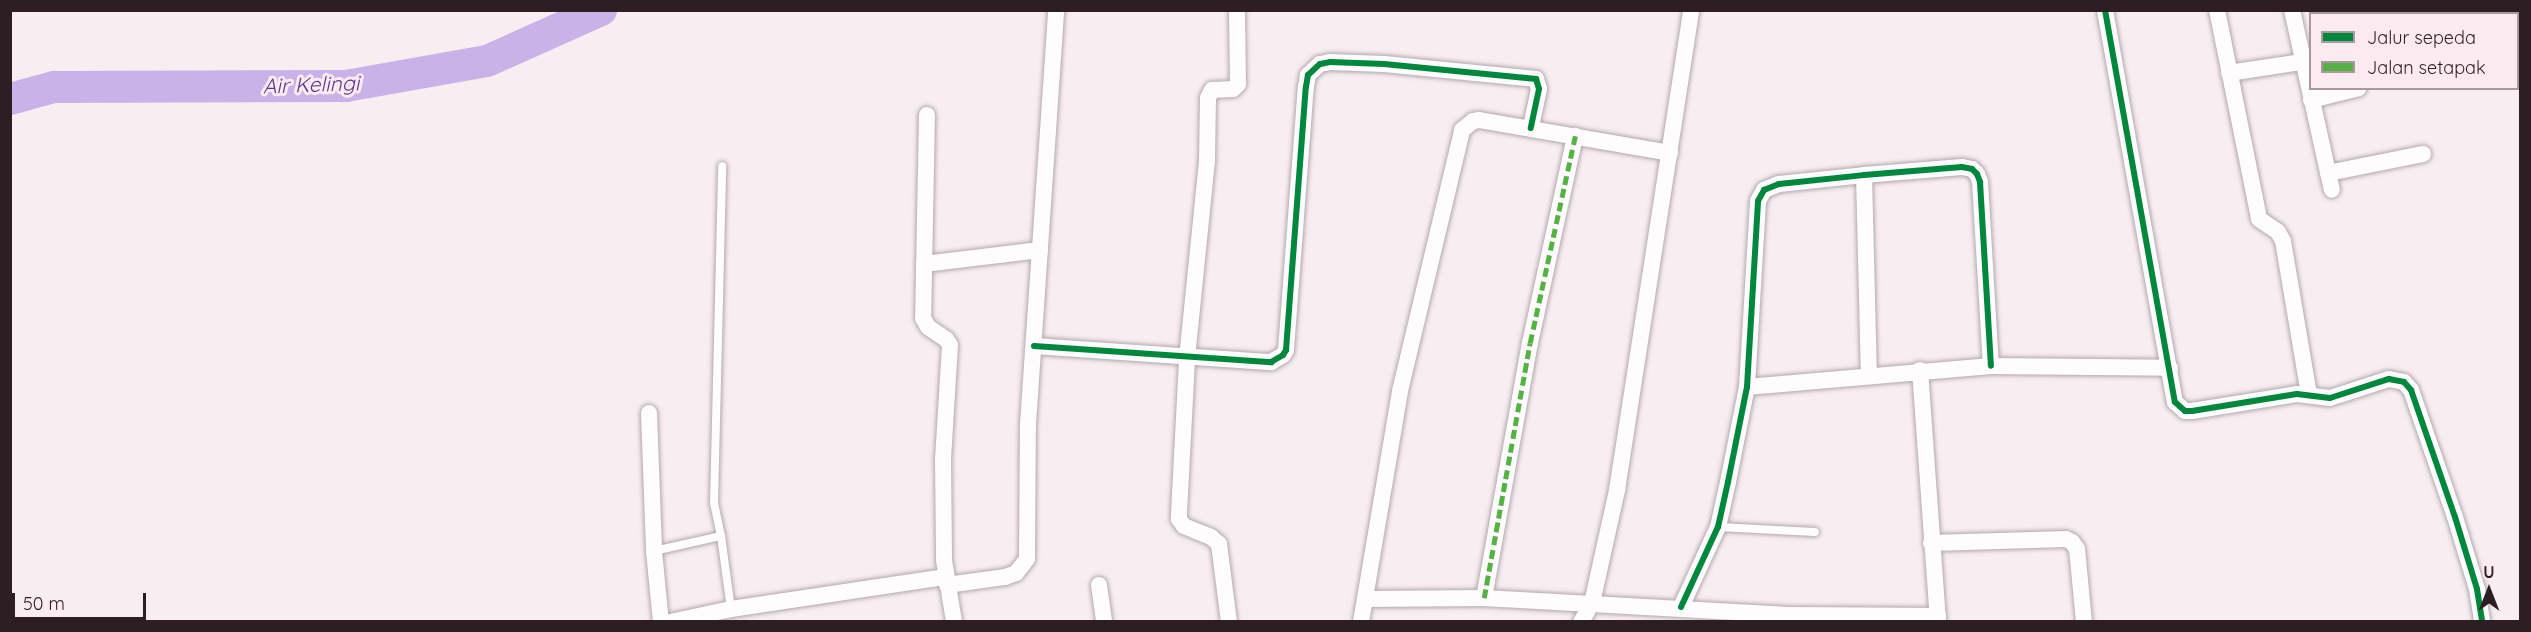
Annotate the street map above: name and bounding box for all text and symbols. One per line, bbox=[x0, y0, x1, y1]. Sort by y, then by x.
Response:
legend bbox=[2309, 12, 2519, 90]
text: Jalur sepeda bbox=[2367, 26, 2476, 49]
text: Jalan setapak bbox=[2367, 56, 2486, 79]
water label: Air Kelingi bbox=[262, 70, 360, 98]
north arrow bbox=[2459, 560, 2519, 620]
text: U bbox=[2483, 562, 2495, 582]
scale bar bbox=[15, 581, 148, 619]
text: 50 m bbox=[23, 592, 65, 615]

